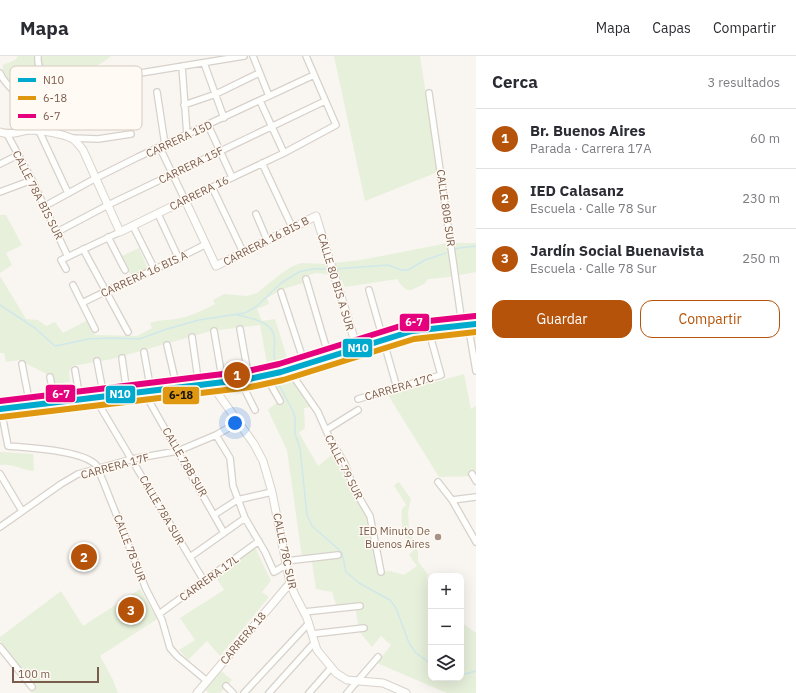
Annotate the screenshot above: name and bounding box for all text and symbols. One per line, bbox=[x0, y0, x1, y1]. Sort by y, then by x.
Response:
text: Mapa bbox=[20, 16, 69, 40]
text: Mapa bbox=[596, 19, 630, 37]
text: Capas bbox=[652, 19, 691, 37]
text: Compartir bbox=[713, 19, 776, 37]
legend bbox=[10, 66, 142, 130]
text: Cerca bbox=[492, 71, 538, 93]
text: N10 bbox=[43, 73, 64, 87]
text: 3 resultados bbox=[707, 74, 780, 91]
text: 6-18 bbox=[43, 91, 67, 105]
text: 6-7 bbox=[43, 109, 61, 123]
street label: CARRERA 15D bbox=[144, 118, 214, 160]
text: Br. Buenos Aires bbox=[530, 121, 645, 140]
text: 1 bbox=[501, 130, 509, 147]
text: 60 m bbox=[750, 130, 780, 147]
text: Parada · Carrera 17A bbox=[530, 140, 652, 157]
street label: CARRERA 15F bbox=[156, 143, 226, 187]
street label: CALLE 78A BIS SUR bbox=[9, 148, 67, 242]
street label: CALLE 80B SUR bbox=[434, 169, 458, 247]
street label: CARRERA 16 bbox=[167, 173, 231, 213]
text: IED Calasanz bbox=[530, 181, 624, 200]
text: 2 bbox=[501, 190, 509, 207]
text: 230 m bbox=[742, 190, 780, 207]
text: Escuela · Calle 78 Sur bbox=[530, 200, 656, 217]
street label: CARRERA 16 BIS B bbox=[221, 213, 311, 269]
street label: CALLE 80 BIS A SUR bbox=[315, 232, 357, 332]
text: Jardín Social Buenavista bbox=[530, 241, 704, 260]
street label: CARRERA 16 BIS A bbox=[98, 248, 190, 300]
text: 3 bbox=[501, 250, 509, 267]
text: 250 m bbox=[742, 250, 780, 267]
text: Escuela · Calle 78 Sur bbox=[530, 260, 656, 277]
button: Guardar bbox=[492, 300, 632, 338]
button: Compartir bbox=[640, 300, 780, 338]
line badge: 6-7 bbox=[399, 313, 430, 332]
text: 6-7 bbox=[405, 315, 423, 329]
line badge: N10 bbox=[342, 338, 373, 358]
text: N10 bbox=[347, 341, 369, 355]
pin: 1 bbox=[224, 360, 250, 390]
street label: CARRERA 17C bbox=[363, 370, 435, 404]
line badge: 6-7 bbox=[45, 384, 76, 403]
line badge: N10 bbox=[105, 385, 136, 404]
line badge: 6-18 bbox=[162, 386, 200, 405]
text: 6-7 bbox=[52, 387, 70, 401]
text: N10 bbox=[109, 387, 131, 401]
text: 6-18 bbox=[169, 388, 194, 402]
your location bbox=[225, 413, 245, 433]
street label: CALLE 78B SUR bbox=[159, 425, 211, 499]
street label: CALLE 79 SUR bbox=[322, 432, 366, 502]
street label: CARRERA 17F bbox=[79, 450, 151, 482]
street label: CALLE 78A SUR bbox=[137, 473, 187, 547]
street label: CALLE 78C SUR bbox=[270, 512, 300, 590]
street label: CALLE 78 SUR bbox=[111, 513, 149, 583]
place label: IED Minuto De Buenos Aires bbox=[359, 524, 430, 551]
marker: IED Minuto De Buenos Aires bbox=[433, 532, 443, 542]
pin: 2 bbox=[71, 542, 97, 572]
street label: CARRERA 17L bbox=[177, 552, 242, 604]
map controls bbox=[428, 573, 464, 681]
button: + bbox=[428, 573, 464, 609]
pin: 3 bbox=[118, 595, 144, 625]
street label: CARRERA 18 bbox=[217, 609, 269, 667]
button: − bbox=[428, 609, 464, 645]
button: layers bbox=[428, 645, 464, 681]
scale bar bbox=[12, 665, 99, 684]
text: 100 m bbox=[18, 667, 50, 681]

